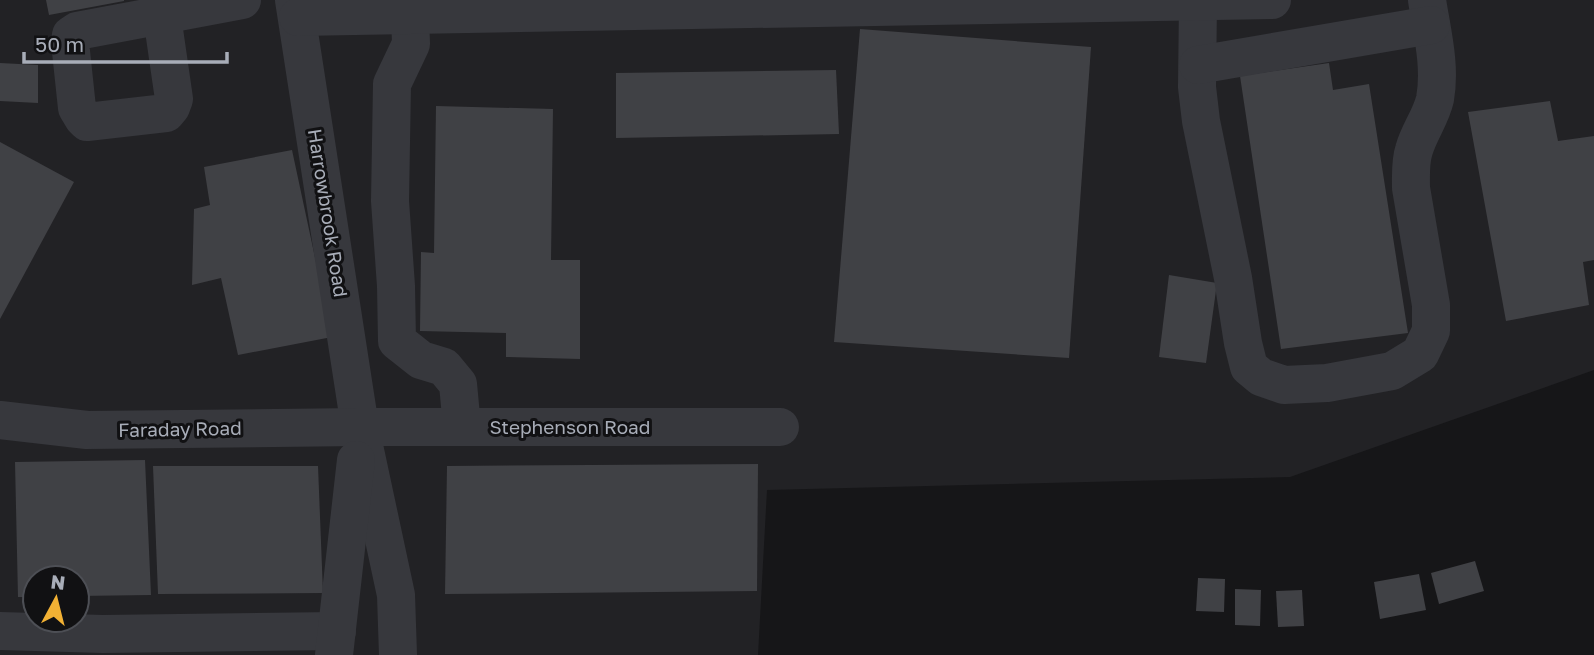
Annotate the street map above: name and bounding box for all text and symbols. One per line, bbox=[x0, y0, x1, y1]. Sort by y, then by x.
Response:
scale bar bbox=[24, 21, 228, 65]
text: 50 m bbox=[35, 31, 84, 57]
street label: Harrowbrook Road bbox=[304, 127, 353, 299]
street label: Stephenson Road bbox=[490, 415, 650, 438]
street label: Faraday Road bbox=[118, 416, 242, 441]
north arrow bbox=[21, 564, 91, 634]
text: N bbox=[50, 569, 67, 594]

